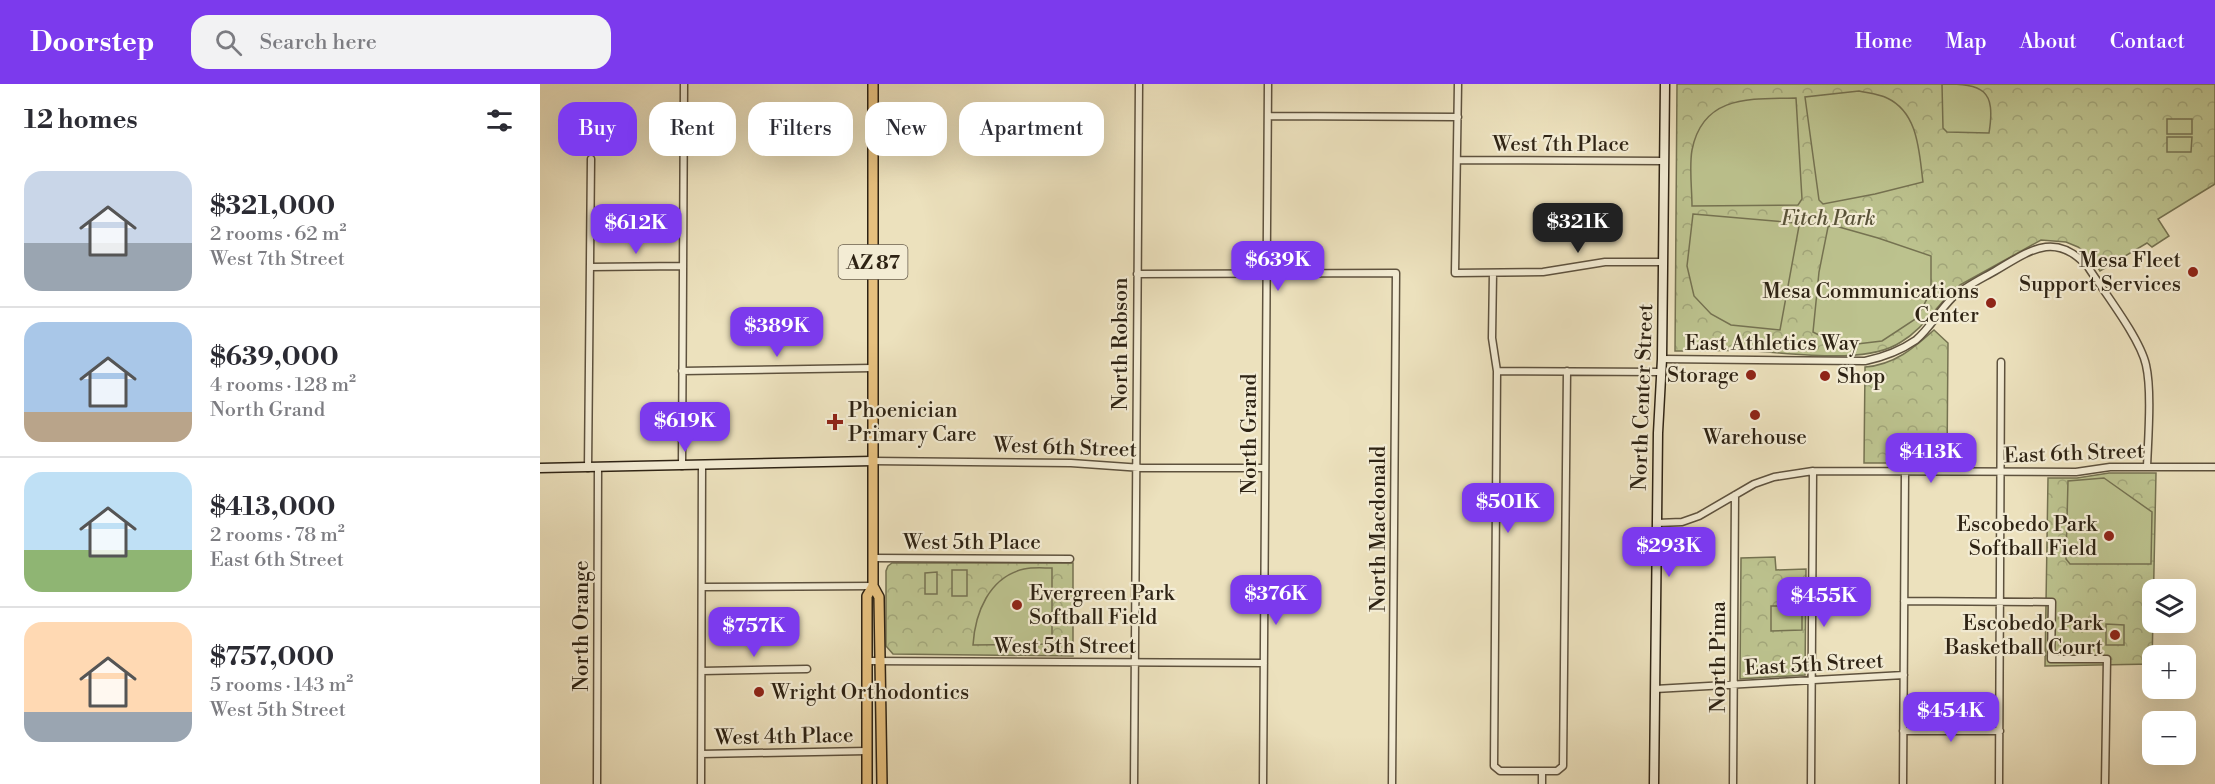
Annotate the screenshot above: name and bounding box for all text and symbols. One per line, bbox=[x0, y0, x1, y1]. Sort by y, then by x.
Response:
search box bbox=[191, 15, 611, 69]
text: Doorstep bbox=[30, 25, 155, 60]
icon: search bbox=[212, 26, 245, 59]
text: Search here bbox=[260, 29, 377, 56]
text: Home bbox=[1855, 29, 1912, 55]
text: Map bbox=[1945, 29, 1987, 55]
text: About bbox=[2020, 29, 2077, 55]
text: Contact bbox=[2110, 29, 2185, 55]
chip: Buy bbox=[558, 102, 637, 156]
chip: Rent bbox=[649, 102, 736, 156]
chip: Filters bbox=[748, 102, 853, 156]
chip: New bbox=[865, 102, 947, 156]
chip: Apartment bbox=[959, 102, 1104, 156]
text: 12 homes bbox=[24, 104, 138, 136]
icon: filters bbox=[483, 104, 516, 137]
street label: West 7th Place bbox=[1492, 132, 1629, 158]
text: $321,000 bbox=[210, 190, 335, 222]
icon: home bbox=[72, 195, 144, 267]
pin: $321K bbox=[1536, 203, 1620, 254]
pin: $612K bbox=[594, 204, 678, 255]
park label: Fitch Park bbox=[1781, 206, 1875, 232]
text: $321K bbox=[1547, 210, 1609, 235]
text: $612K bbox=[605, 211, 667, 236]
text: 2 rooms · 62 m² bbox=[210, 222, 346, 247]
pin: $639K bbox=[1236, 241, 1320, 292]
road number: AZ 87 bbox=[838, 245, 908, 279]
text: West 7th Street bbox=[210, 247, 345, 272]
text: $639K bbox=[1245, 248, 1311, 273]
place label: Mesa Fleet Support Services bbox=[2019, 248, 2182, 298]
marker: Mesa Fleet Support Services bbox=[2186, 265, 2200, 279]
street label: North Robson bbox=[1108, 277, 1134, 411]
place label: Mesa Communications Center bbox=[1762, 279, 1979, 329]
marker: Mesa Communications Center bbox=[1984, 296, 1998, 310]
street label: North Center Street bbox=[1627, 302, 1659, 491]
pin: $389K bbox=[735, 307, 819, 358]
text: $389K bbox=[744, 314, 810, 339]
street label: East Athletics Way bbox=[1685, 331, 1860, 357]
text: $639,000 bbox=[210, 341, 339, 373]
icon: home bbox=[72, 346, 144, 418]
place label: Storage bbox=[1667, 363, 1739, 389]
place label: Shop bbox=[1837, 364, 1886, 390]
marker: Storage bbox=[1744, 368, 1758, 382]
marker: Shop bbox=[1818, 369, 1832, 383]
text: 4 rooms · 128 m² bbox=[210, 373, 356, 398]
street label: North Grand bbox=[1237, 373, 1263, 494]
text: North Grand bbox=[210, 398, 325, 423]
place label: Phoenician Primary Care bbox=[848, 398, 977, 448]
pin: $619K bbox=[643, 402, 727, 453]
marker: Warehouse bbox=[1748, 408, 1762, 422]
text: $619K bbox=[654, 409, 716, 434]
marker: Phoenician Primary Care bbox=[826, 413, 844, 431]
place label: Warehouse bbox=[1702, 425, 1807, 451]
street label: West 6th Street bbox=[992, 432, 1138, 464]
pin: $413K bbox=[1889, 433, 1973, 484]
street label: East 6th Street bbox=[2003, 439, 2145, 469]
text: $413K bbox=[1900, 440, 1962, 465]
street label: North Macdonald bbox=[1366, 446, 1392, 612]
pin: $501K bbox=[1466, 483, 1550, 534]
text: $501K bbox=[1476, 490, 1540, 515]
text: $413,000 bbox=[210, 491, 335, 523]
icon: home bbox=[72, 496, 144, 568]
place label: Escobedo Park Softball Field bbox=[1957, 512, 2098, 562]
text: 2 rooms · 78 m² bbox=[210, 523, 345, 548]
pin: $293K bbox=[1627, 527, 1711, 578]
marker: Escobedo Park Softball Field bbox=[2102, 529, 2116, 543]
street label: West 5th Place bbox=[902, 530, 1041, 556]
text: $293K bbox=[1636, 534, 1702, 559]
text: East 6th Street bbox=[210, 548, 344, 573]
street label: North Orange bbox=[569, 560, 595, 692]
pin: $376K bbox=[1234, 575, 1318, 626]
pin: $455K bbox=[1782, 577, 1866, 628]
map controls bbox=[2142, 579, 2196, 765]
button: layers bbox=[2142, 579, 2196, 633]
place label: Evergreen Park Softball Field bbox=[1029, 581, 1176, 631]
text: $376K bbox=[1244, 582, 1308, 607]
text: $455K bbox=[1791, 584, 1857, 609]
marker: Evergreen Park Softball Field bbox=[1010, 598, 1024, 612]
street label: North Pima bbox=[1706, 601, 1732, 713]
pin: $757K bbox=[712, 607, 796, 658]
place label: Escobedo Park Basketball Court bbox=[1944, 611, 2104, 661]
text: $757K bbox=[723, 614, 785, 639]
marker: Escobedo Park Basketball Court bbox=[2108, 628, 2122, 642]
street label: West 5th Street bbox=[993, 634, 1137, 660]
text: $757,000 bbox=[210, 641, 334, 673]
button: + bbox=[2142, 645, 2196, 699]
icon: home bbox=[72, 646, 144, 718]
street label: East 5th Street bbox=[1744, 648, 1885, 682]
text: 5 rooms · 143 m² bbox=[210, 673, 353, 698]
place label: Wright Orthodontics bbox=[770, 680, 969, 706]
marker: Wright Orthodontics bbox=[752, 685, 766, 699]
pin: $454K bbox=[1909, 692, 1993, 743]
text: West 5th Street bbox=[210, 698, 346, 723]
text: $454K bbox=[1917, 699, 1985, 724]
button: − bbox=[2142, 711, 2196, 765]
street label: West 4th Place bbox=[713, 723, 854, 751]

